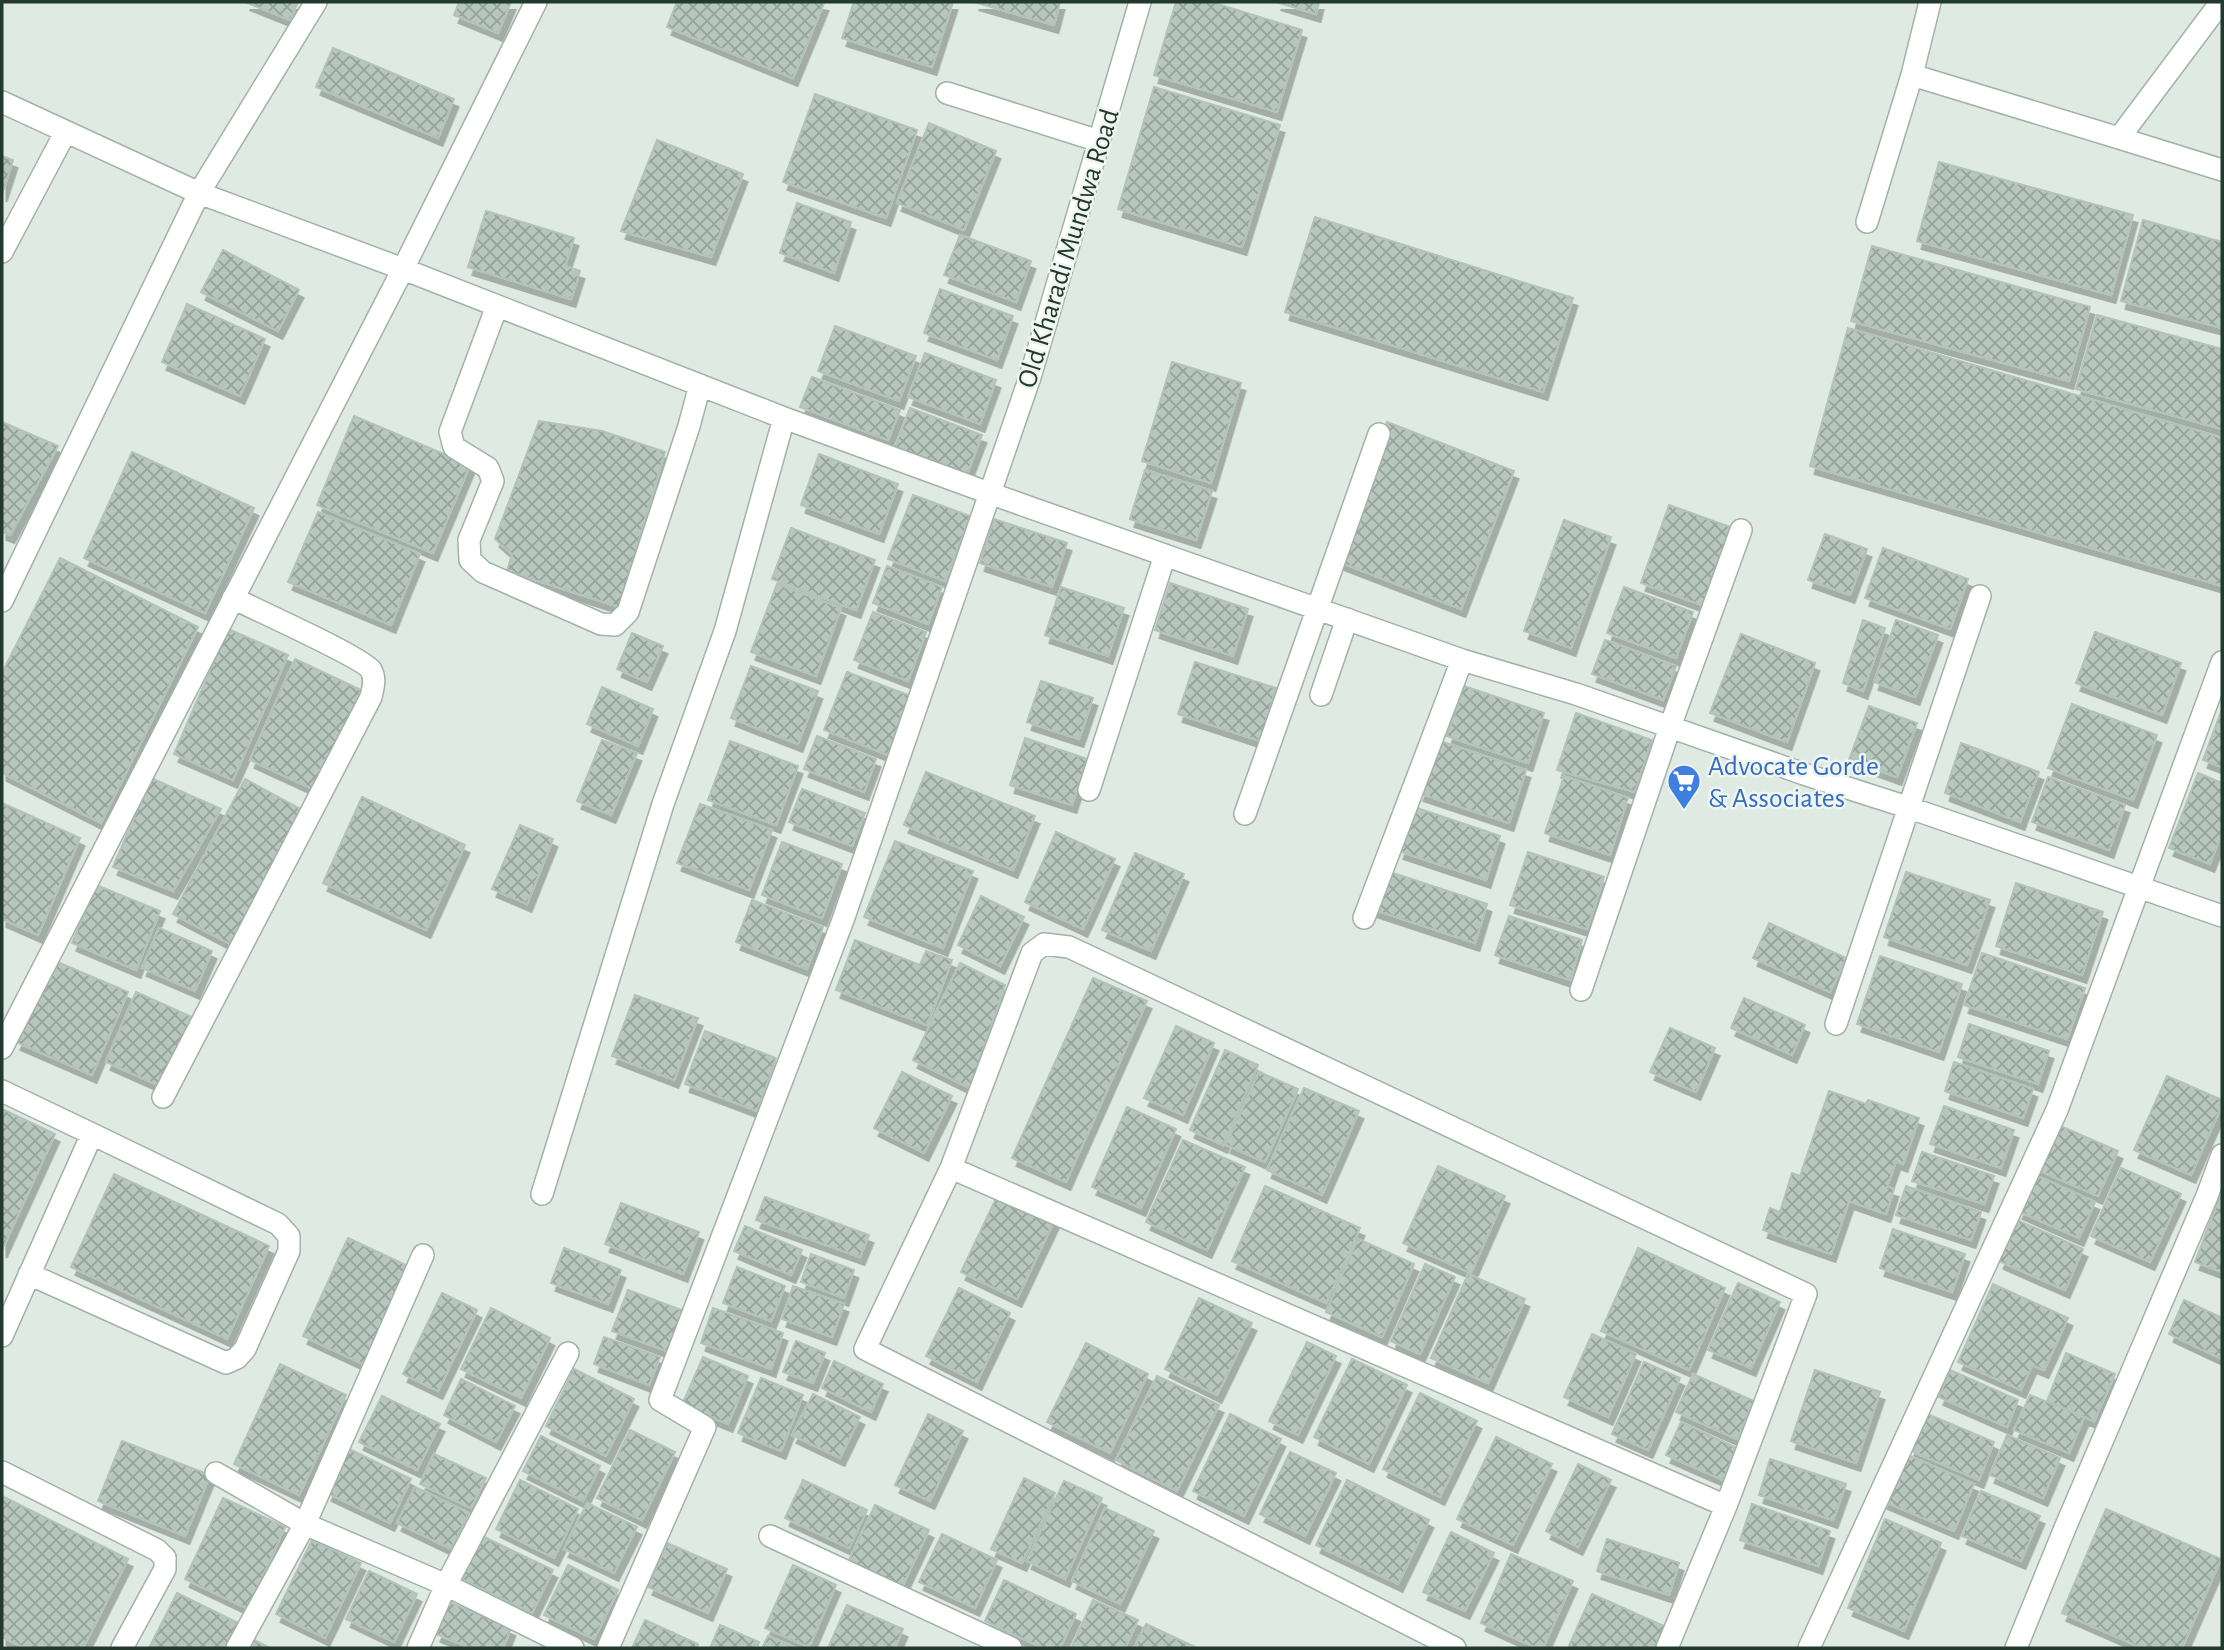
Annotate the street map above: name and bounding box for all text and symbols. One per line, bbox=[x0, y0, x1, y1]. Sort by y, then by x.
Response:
street label: Old Kharadi Mundwa Road bbox=[1013, 106, 1125, 391]
place label: Advocate Gorde & Associates bbox=[1708, 753, 1879, 813]
supermarket icon: Advocate Gorde & Associates bbox=[1665, 762, 1703, 811]

